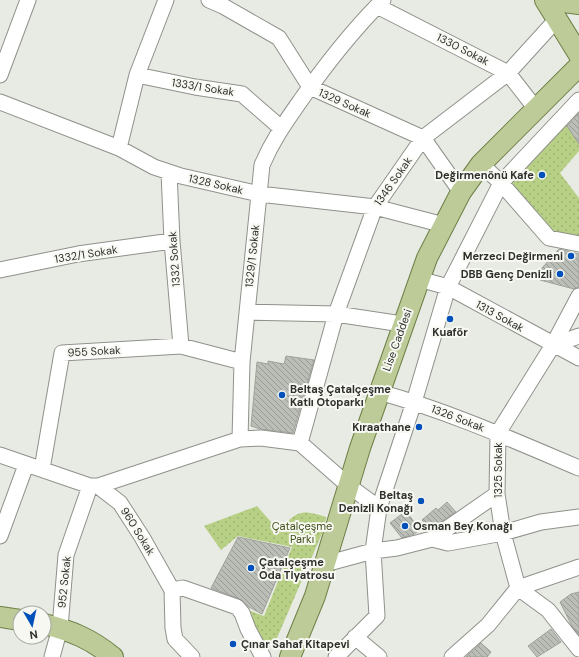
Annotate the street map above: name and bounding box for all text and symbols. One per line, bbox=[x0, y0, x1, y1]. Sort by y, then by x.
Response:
street label: 1330 Sokak bbox=[435, 30, 492, 68]
street label: 1333/1 Sokak bbox=[171, 75, 236, 99]
street label: 1329 Sokak bbox=[317, 85, 374, 121]
street label: 1346 Sokak bbox=[371, 154, 415, 208]
place label: Değirmenönü Kafe bbox=[435, 168, 534, 182]
marker: Değirmenönü Kafe bbox=[537, 170, 547, 180]
street label: 1328 Sokak bbox=[187, 171, 245, 197]
street label: 1329/1 Sokak bbox=[242, 223, 262, 288]
street label: 1332 Sokak bbox=[165, 230, 183, 287]
street label: 1332/1 Sokak bbox=[54, 242, 119, 266]
place label: Merzeci Değirmeni bbox=[463, 249, 563, 263]
marker: Merzeci Değirmeni bbox=[566, 251, 576, 261]
place label: DBB Genç Denizli bbox=[461, 267, 552, 281]
marker: DBB Genç Denizli bbox=[555, 269, 565, 279]
street label: 1313 Sokak bbox=[474, 297, 527, 335]
street label: Lise Caddesi bbox=[379, 307, 415, 373]
marker: Kuaför bbox=[445, 314, 455, 324]
place label: Kuaför bbox=[432, 325, 468, 339]
street label: 955 Sokak bbox=[67, 343, 121, 359]
place label: Beltaş Çatalçeşme Katlı Otoparkı bbox=[290, 382, 391, 409]
marker: Beltaş Çatalçeşme Katlı Otoparkı bbox=[277, 390, 287, 400]
street label: 1326 Sokak bbox=[429, 401, 487, 435]
place label: Kıraathane bbox=[352, 420, 411, 434]
marker: Kıraathane bbox=[414, 422, 424, 432]
street label: 1325 Sokak bbox=[491, 442, 505, 498]
place label: Beltaş Denizli Konağı bbox=[339, 488, 413, 515]
marker: Beltaş Denizli Konağı bbox=[416, 496, 426, 506]
street label: 960 Sokak bbox=[118, 504, 159, 558]
park label: Çatalçeşme Parkı bbox=[272, 519, 332, 546]
place label: Osman Bey Konağı bbox=[413, 519, 512, 533]
marker: Osman Bey Konağı bbox=[400, 521, 410, 531]
street label: 952 Sokak bbox=[54, 555, 74, 609]
place label: Çatalçeşme Oda Tiyatrosu bbox=[259, 555, 335, 582]
marker: Çatalçeşme Oda Tiyatrosu bbox=[246, 563, 256, 573]
north arrow bbox=[12, 605, 52, 645]
text: N bbox=[29, 627, 39, 642]
place label: Çınar Sahaf Kitapevi bbox=[241, 637, 350, 651]
marker: Çınar Sahaf Kitapevi bbox=[228, 639, 238, 649]

